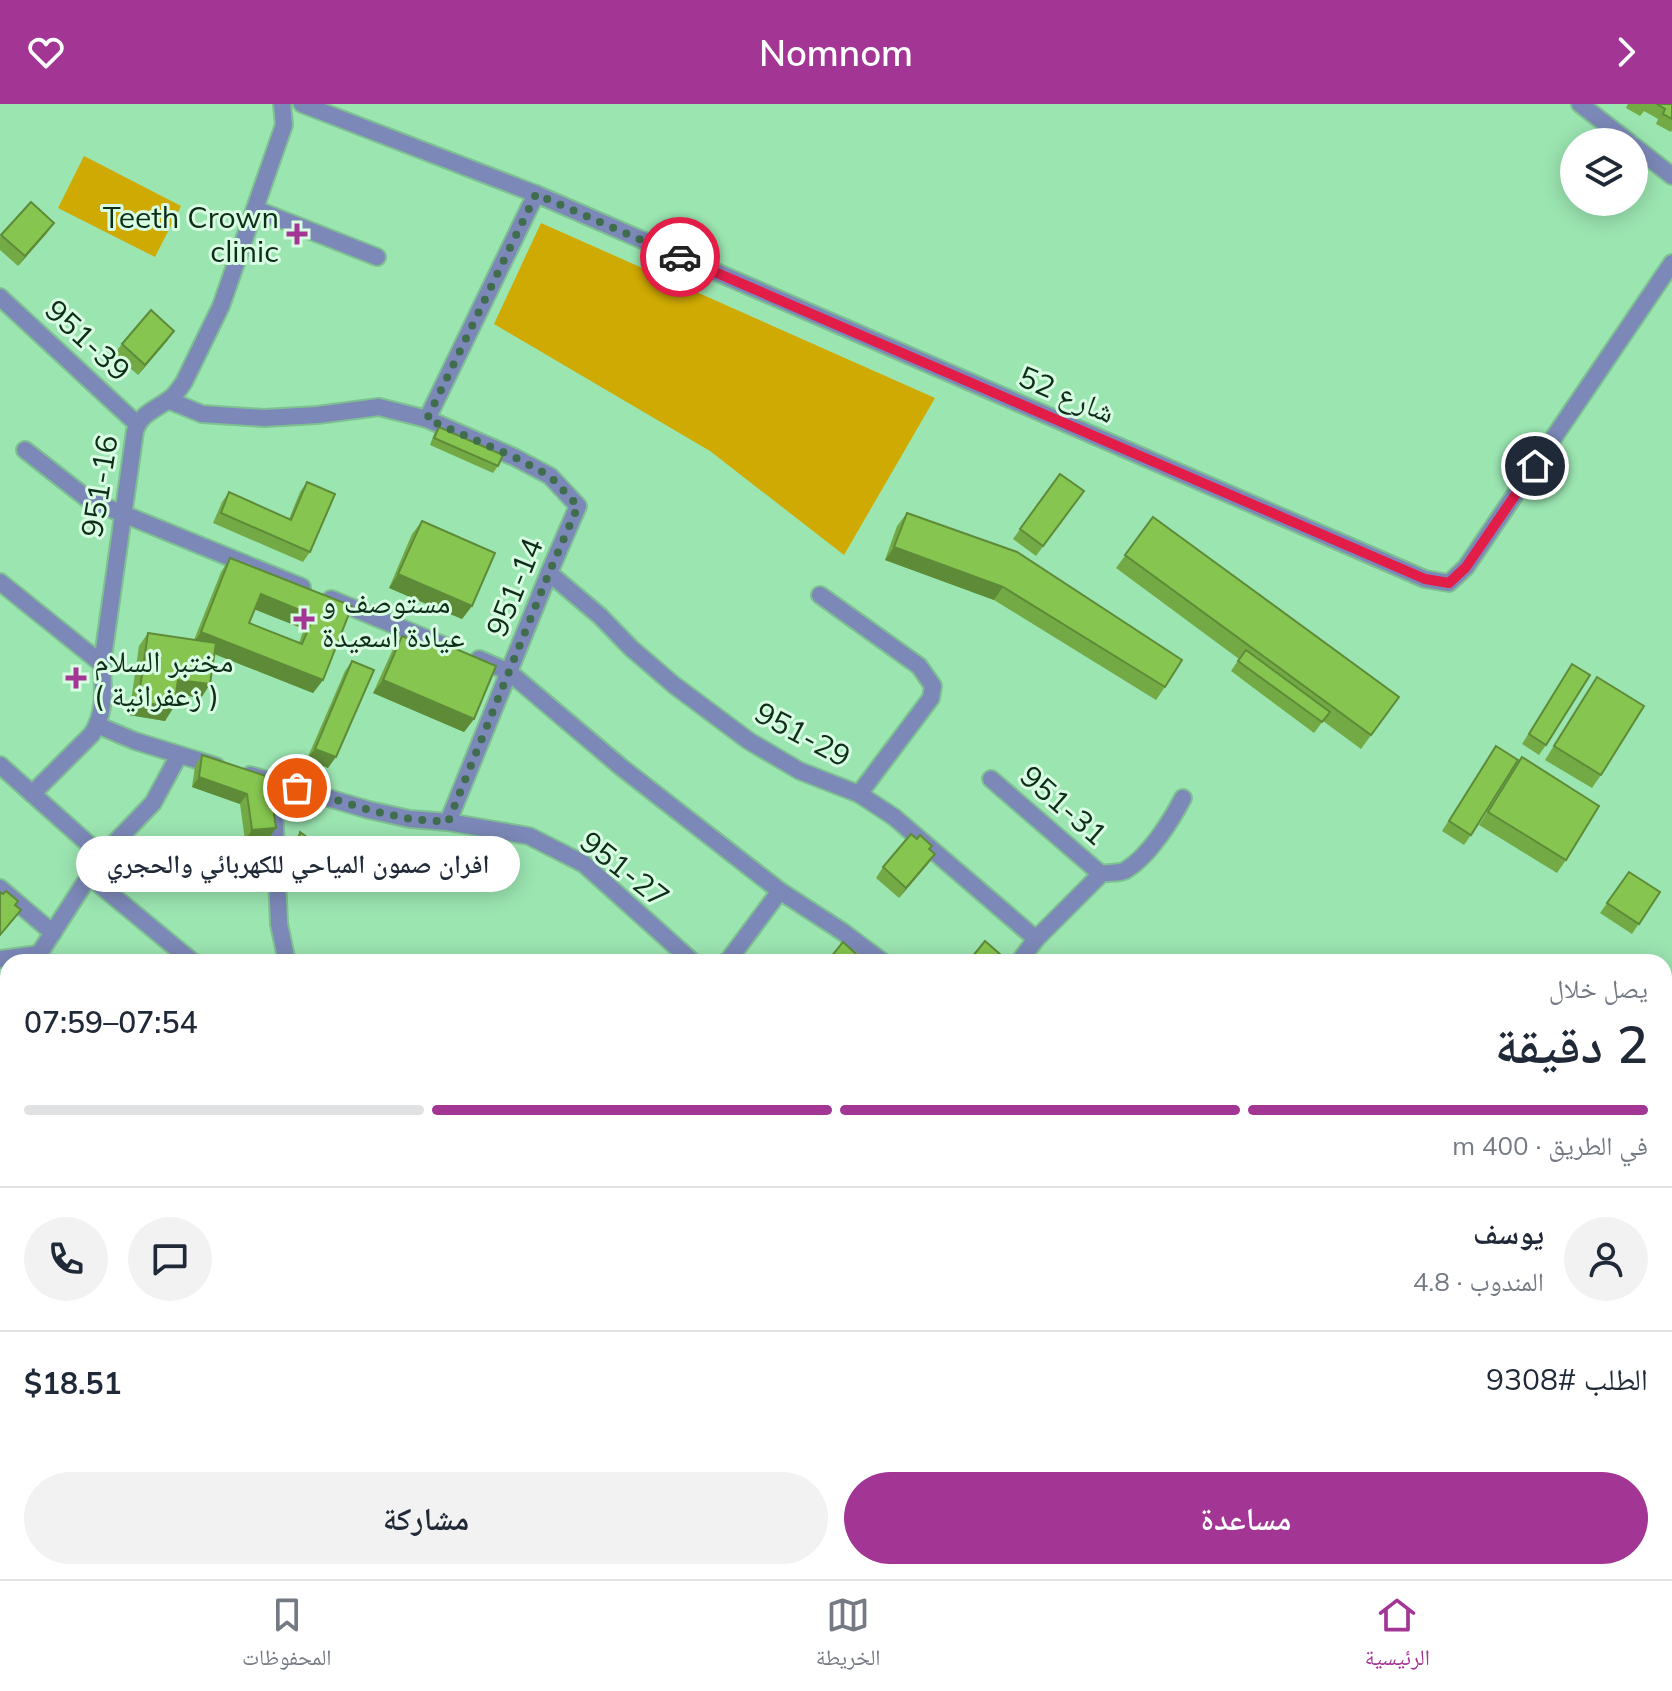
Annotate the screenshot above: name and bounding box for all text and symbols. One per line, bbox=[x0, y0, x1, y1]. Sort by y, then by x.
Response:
icon: heart bbox=[24, 30, 68, 74]
text: Nomnom bbox=[759, 30, 913, 75]
icon: forward bbox=[1604, 30, 1648, 74]
map controls bbox=[1560, 128, 1648, 216]
button: layers bbox=[1560, 128, 1648, 216]
place label: Teeth Crown clinic bbox=[103, 198, 279, 270]
courier bbox=[640, 217, 720, 297]
marker: Teeth Crown clinic bbox=[286, 223, 308, 245]
icon: car bbox=[658, 235, 702, 279]
street label: 951-39 bbox=[37, 291, 139, 389]
street label: شارع 52 bbox=[1013, 357, 1121, 432]
street label: 951-16 bbox=[72, 432, 126, 540]
pin bbox=[1501, 432, 1569, 500]
icon: home bbox=[1513, 444, 1557, 488]
street label: 951-14 bbox=[477, 532, 551, 642]
place label: مستوصف و عيادة اسعيدة bbox=[322, 583, 465, 655]
marker: مستوصف و عيادة اسعيدة bbox=[293, 608, 315, 630]
place label: مختبر السلام ( زعفرانية ) bbox=[94, 642, 234, 714]
marker: مختبر السلام ( زعفرانية ) bbox=[65, 667, 87, 689]
street label: 951-29 bbox=[749, 693, 857, 775]
pin bbox=[263, 754, 331, 822]
street label: 951-31 bbox=[1013, 757, 1115, 853]
icon: bag bbox=[275, 766, 319, 810]
street label: 951-27 bbox=[573, 822, 677, 916]
callout: افران صمون المياحي للكهربائي والحجري bbox=[75, 836, 519, 892]
text: افران صمون المياحي للكهربائي والحجري bbox=[107, 847, 489, 880]
text: يصل خلال bbox=[1549, 972, 1648, 1005]
text: 07:54–07:59 bbox=[24, 1003, 197, 1041]
text: 2 دقيقة bbox=[1495, 1011, 1648, 1076]
text: في الطريق · 400 m bbox=[1452, 1129, 1648, 1162]
text: يوسف bbox=[1473, 1214, 1544, 1252]
button: phone bbox=[24, 1217, 108, 1301]
button: chat bbox=[128, 1217, 212, 1301]
button: person bbox=[1564, 1217, 1648, 1301]
text: المندوب · 4.8 bbox=[1413, 1265, 1544, 1298]
text: الطلب #9308 bbox=[1486, 1360, 1648, 1398]
text: $18.51 bbox=[24, 1364, 121, 1402]
button: مشاركة bbox=[24, 1472, 828, 1564]
button: مساعدة bbox=[844, 1472, 1648, 1564]
tab: المحفوظات bbox=[242, 1593, 332, 1679]
tab: الخريطة bbox=[816, 1593, 881, 1679]
tab: الرئيسية bbox=[1365, 1593, 1430, 1679]

